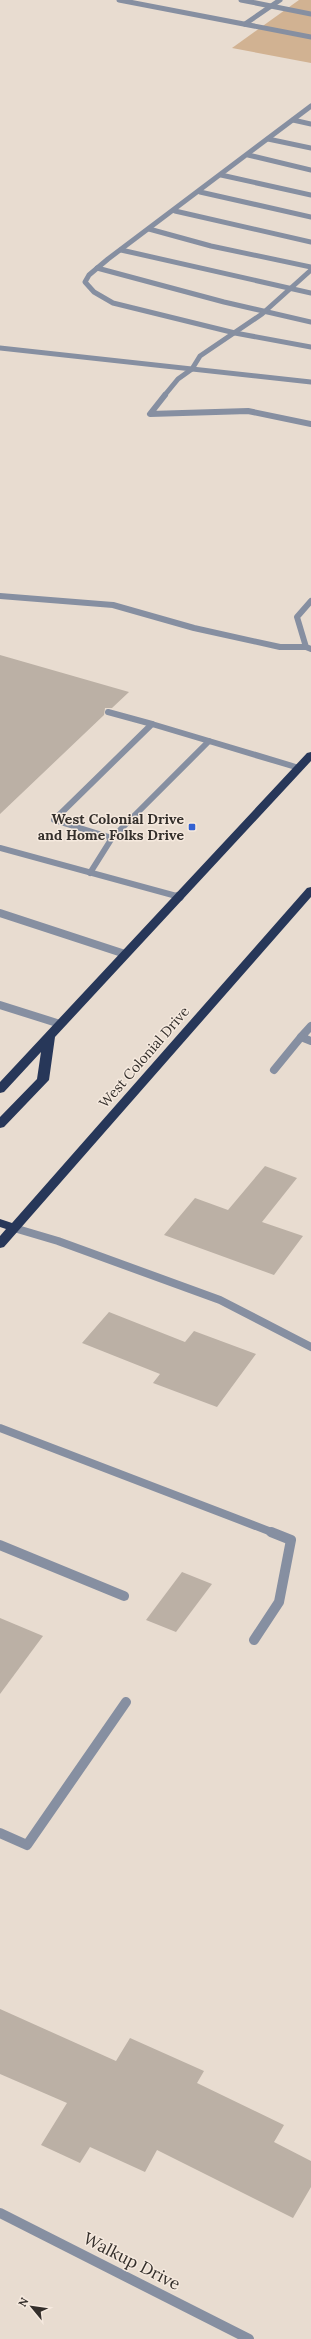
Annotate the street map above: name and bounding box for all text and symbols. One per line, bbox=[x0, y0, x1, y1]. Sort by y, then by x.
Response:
place label: West Colonial Drive and Home Folks Drive bbox=[38, 810, 184, 844]
marker: West Colonial Drive and Home Folks Drive bbox=[187, 822, 197, 832]
street label: West Colonial Drive bbox=[95, 1002, 193, 1111]
street label: Walkup Drive bbox=[80, 2227, 184, 2295]
north arrow bbox=[12, 2287, 52, 2327]
text: N bbox=[15, 2295, 32, 2309]

